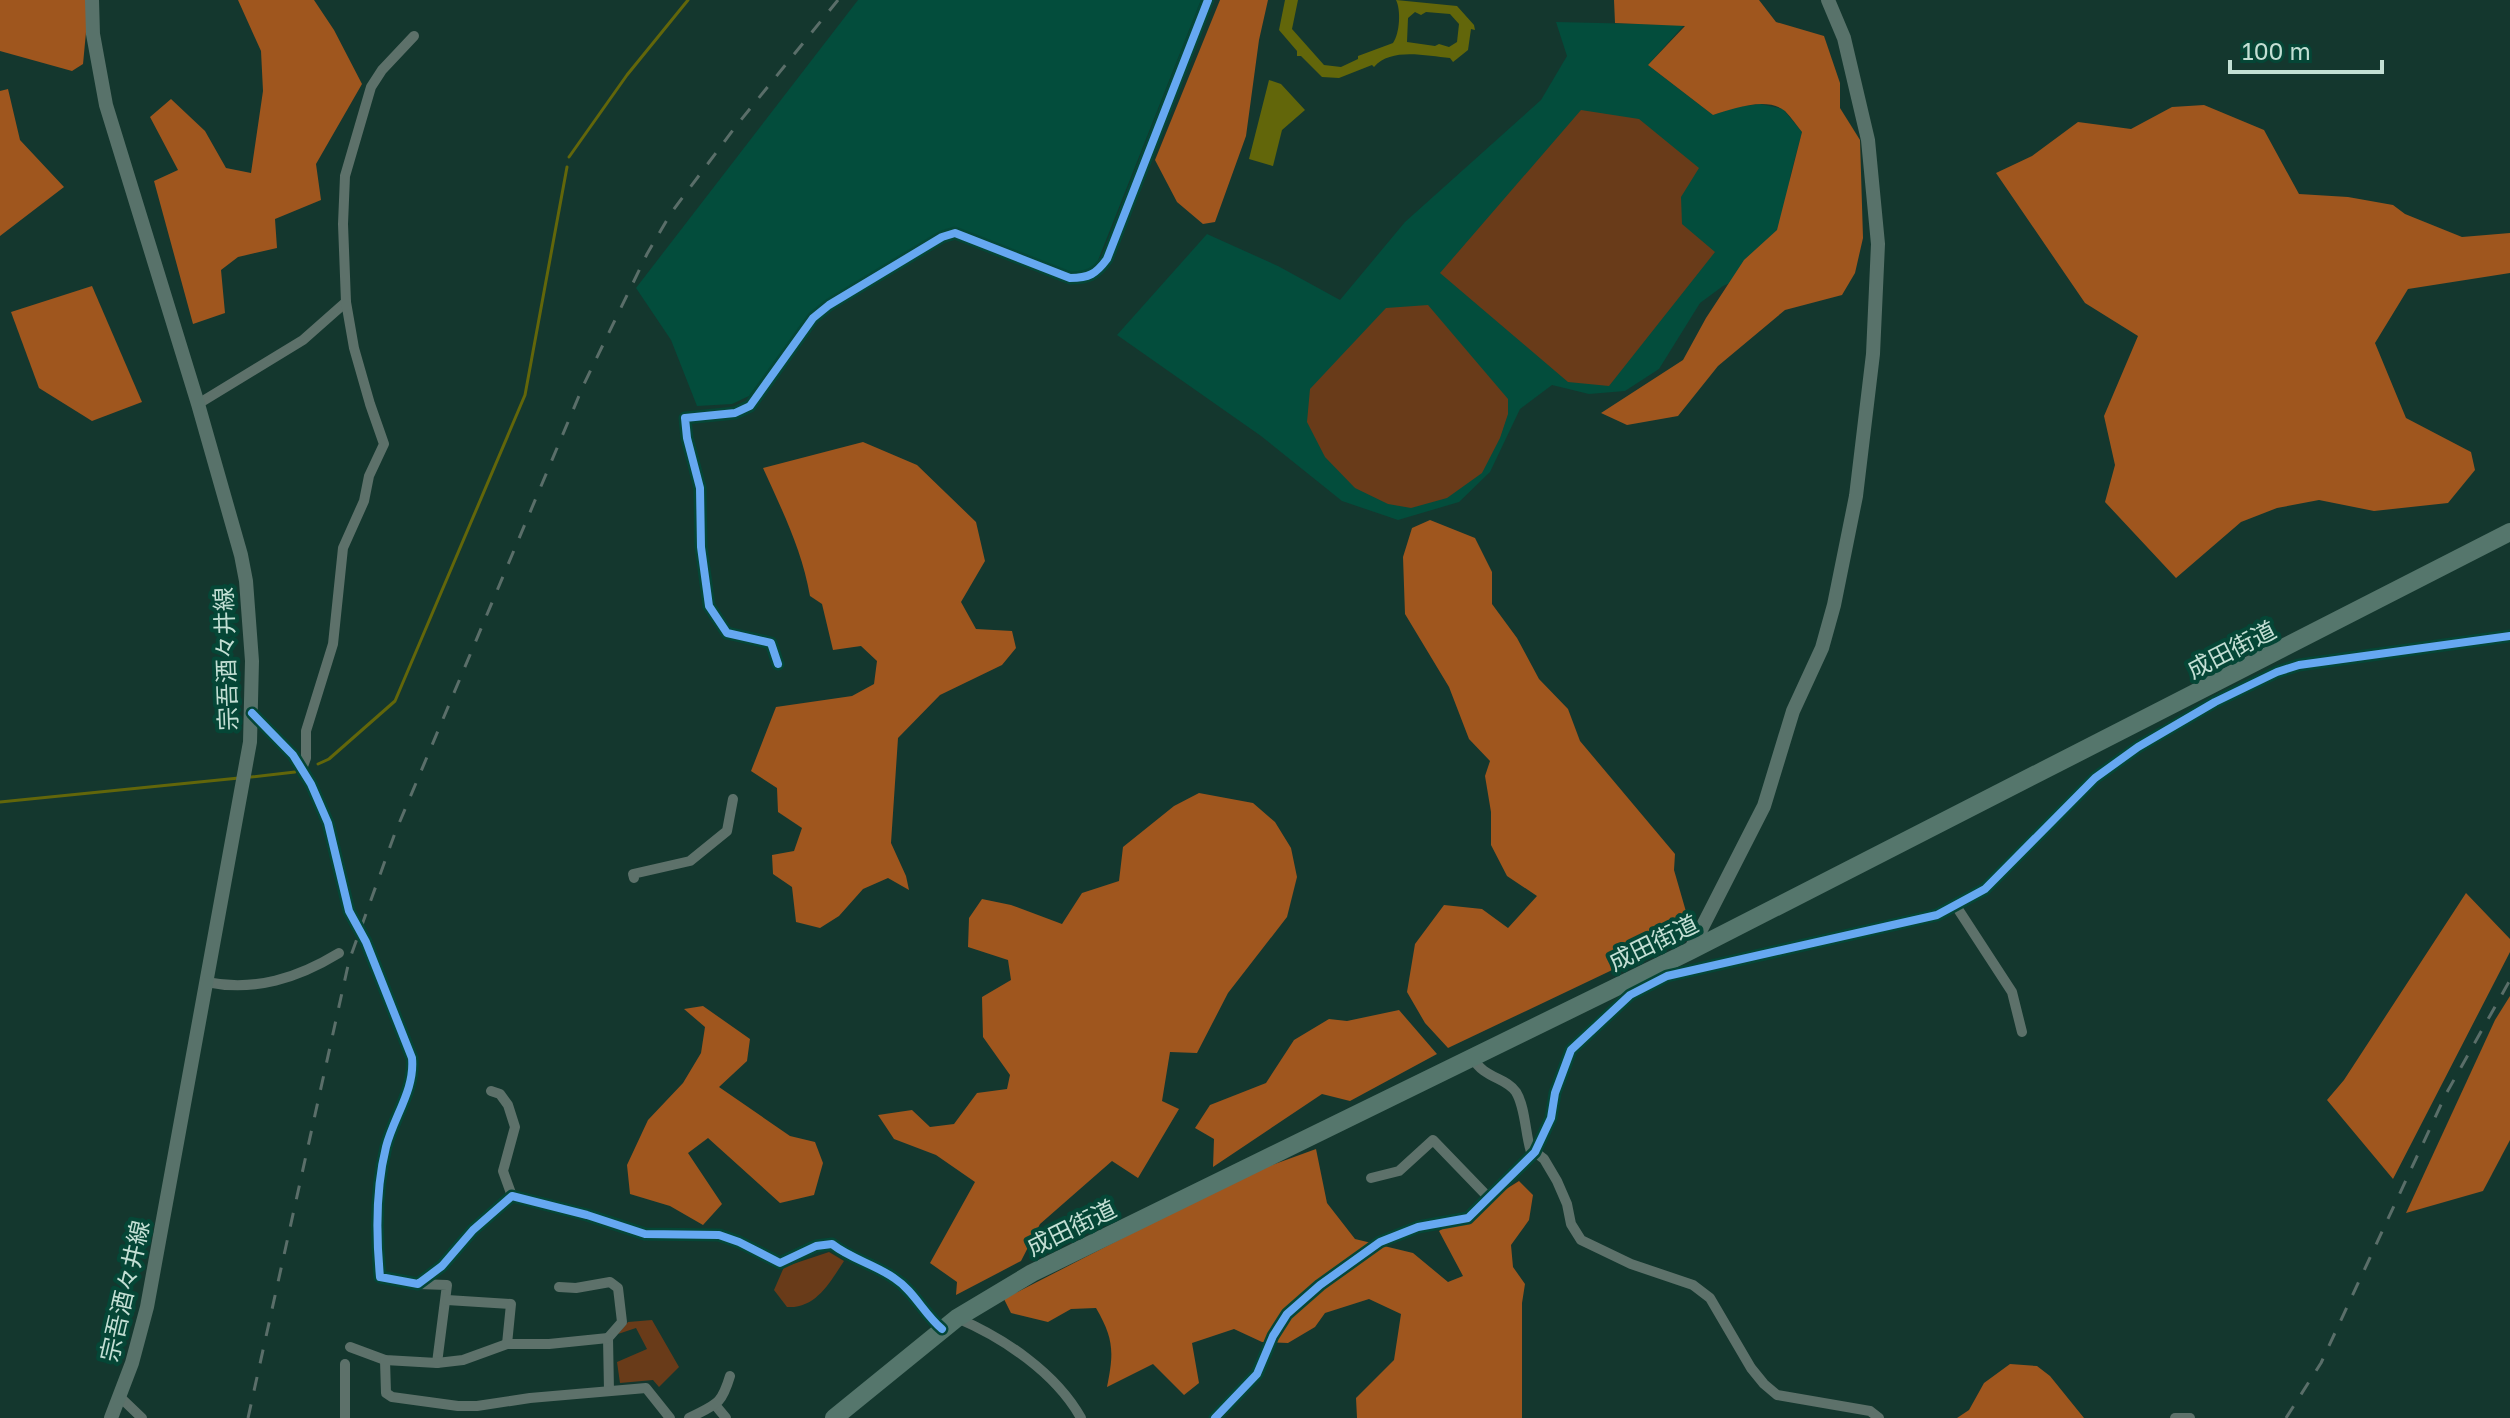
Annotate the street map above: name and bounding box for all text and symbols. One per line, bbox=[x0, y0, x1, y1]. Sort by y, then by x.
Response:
scale bar bbox=[2230, 24, 2382, 74]
text: 100 m bbox=[2242, 36, 2311, 65]
street label: 宗吾酒々井線 bbox=[208, 587, 242, 731]
street label: 成田街道 bbox=[2182, 614, 2280, 684]
street label: 成田街道 bbox=[1604, 908, 1702, 976]
street label: 成田街道 bbox=[1022, 1193, 1120, 1261]
street label: 宗吾酒々井線 bbox=[94, 1218, 154, 1364]

